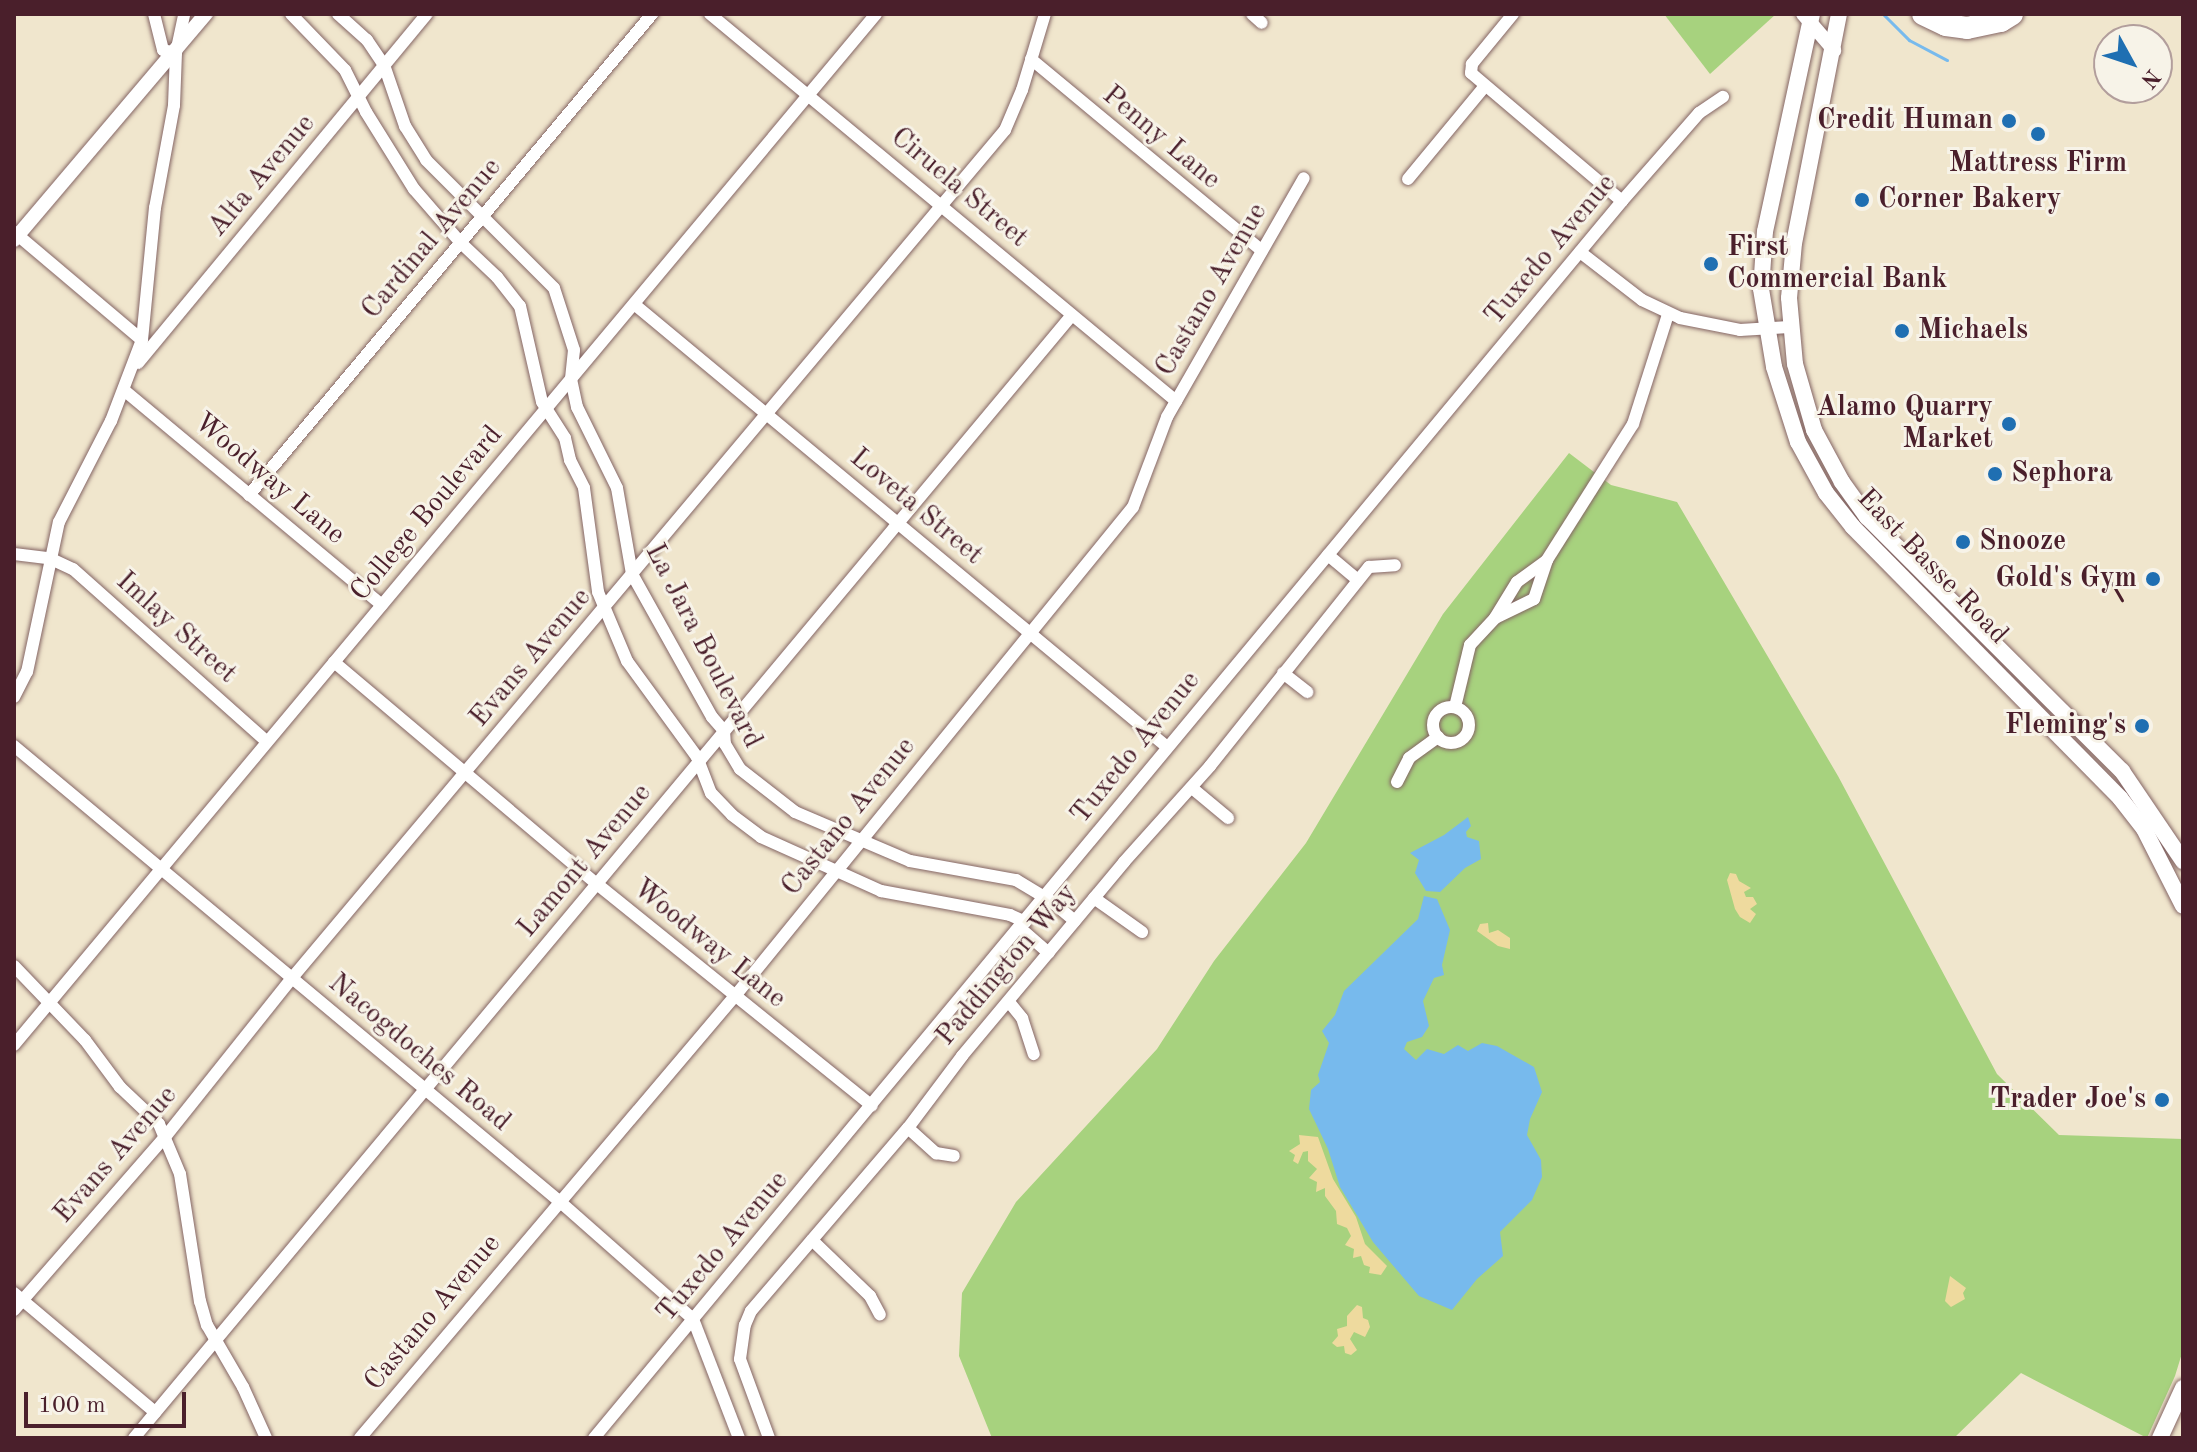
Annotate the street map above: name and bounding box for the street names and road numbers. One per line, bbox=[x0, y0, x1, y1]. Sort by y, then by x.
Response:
street label: Penny Lane bbox=[1095, 79, 1227, 197]
street label: Alta Avenue bbox=[201, 108, 323, 244]
street label: Ciruela Street bbox=[883, 121, 1035, 255]
street label: Cardinal Avenue bbox=[355, 152, 509, 326]
street label: Tuxedo Avenue bbox=[1478, 168, 1624, 332]
street label: Castano Avenue bbox=[1149, 198, 1275, 382]
street label: Woodway Lane bbox=[187, 406, 351, 552]
street label: College Boulevard bbox=[344, 419, 510, 609]
street label: Loveta Street bbox=[843, 442, 989, 572]
street label: East Basse Road bbox=[1849, 482, 2015, 652]
street label: La Jara Boulevard bbox=[637, 538, 769, 754]
street label: Imlay Street bbox=[109, 565, 243, 691]
street label: Evans Avenue bbox=[463, 582, 599, 734]
street label: Tuxedo Avenue bbox=[1064, 665, 1208, 831]
street label: Castano Avenue bbox=[775, 731, 923, 903]
street label: Lamont Avenue bbox=[511, 777, 659, 945]
street label: Woodway Lane bbox=[626, 872, 792, 1016]
street label: Paddington Way bbox=[929, 877, 1085, 1053]
street label: Nacogdoches Road bbox=[321, 967, 517, 1139]
street label: Evans Avenue bbox=[47, 1079, 185, 1231]
street label: Tuxedo Avenue bbox=[650, 1165, 796, 1329]
street label: Castano Avenue bbox=[358, 1228, 508, 1398]

